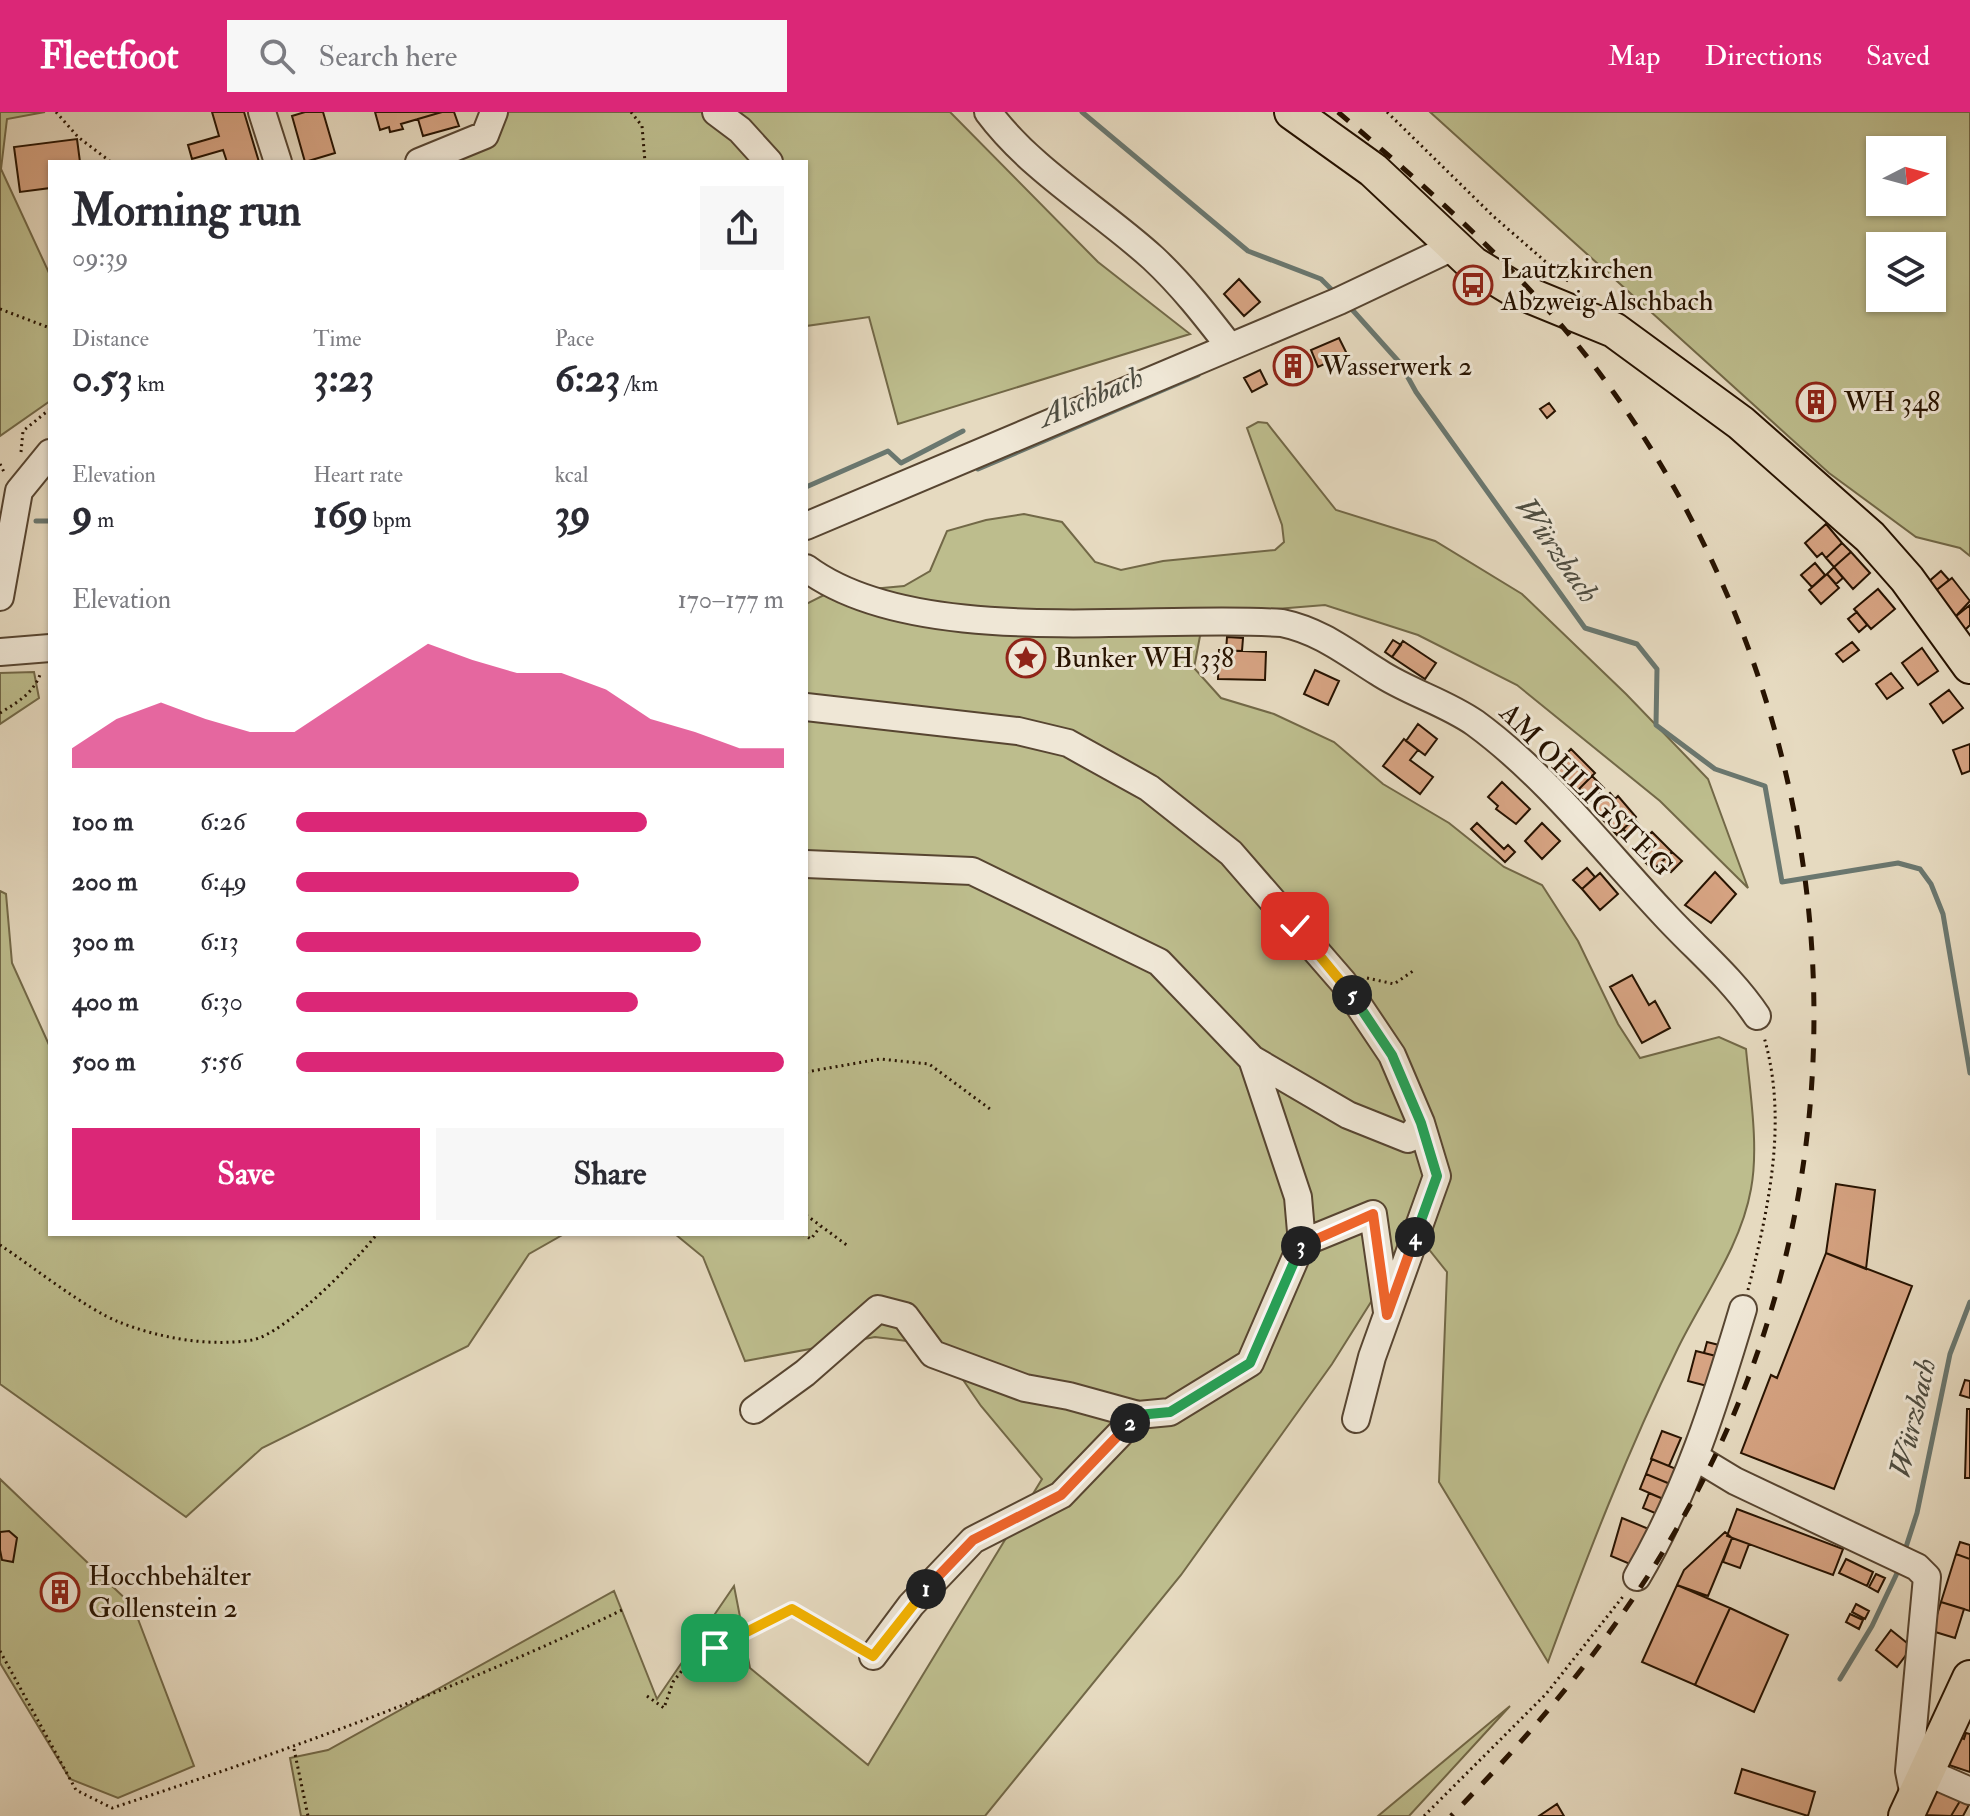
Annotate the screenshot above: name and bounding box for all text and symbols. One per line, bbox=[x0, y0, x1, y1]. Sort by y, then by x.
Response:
search box bbox=[227, 20, 787, 92]
text: Fleetfoot bbox=[40, 32, 179, 80]
icon: search bbox=[255, 34, 299, 78]
text: Search here bbox=[319, 38, 457, 75]
text: Map bbox=[1608, 39, 1661, 74]
text: Directions bbox=[1705, 39, 1822, 74]
text: Saved bbox=[1866, 39, 1930, 74]
north arrow bbox=[1866, 136, 1946, 216]
map controls bbox=[1866, 136, 1946, 312]
text: Morning run bbox=[72, 184, 301, 239]
button: share bbox=[700, 186, 784, 270]
button: layers bbox=[1866, 232, 1946, 312]
text: 09:39 bbox=[72, 242, 128, 274]
place label: Lautzkirchen Abzweig Alschbach bbox=[1500, 252, 1714, 319]
bus stop icon: Lautzkirchen Abzweig Alschbach bbox=[1452, 264, 1494, 306]
text: Distance bbox=[72, 325, 149, 353]
text: Time bbox=[313, 325, 361, 353]
text: Pace bbox=[555, 325, 594, 353]
building icon: Wasserwerk 2 bbox=[1272, 345, 1314, 387]
place label: Wasserwerk 2 bbox=[1320, 349, 1472, 384]
text: 0.53 bbox=[72, 353, 133, 404]
text: 3:23 bbox=[313, 353, 374, 404]
text: 6:23 bbox=[555, 353, 620, 404]
water label: Alschbach bbox=[1030, 358, 1149, 437]
text: km bbox=[133, 370, 165, 398]
text: /km bbox=[620, 370, 658, 398]
building icon: WH 348 bbox=[1795, 381, 1837, 423]
place label: WH 348 bbox=[1843, 385, 1940, 420]
text: Elevation bbox=[72, 461, 156, 489]
text: Heart rate bbox=[313, 461, 403, 489]
text: kcal bbox=[555, 461, 588, 489]
text: 9 bbox=[72, 489, 93, 540]
text: 169 bbox=[313, 489, 368, 540]
text: 39 bbox=[555, 489, 591, 540]
water label: Würzbach bbox=[1507, 490, 1607, 610]
text: m bbox=[93, 506, 114, 534]
text: bpm bbox=[368, 506, 412, 534]
text: Elevation bbox=[72, 584, 171, 616]
text: 170–177 m bbox=[678, 584, 784, 616]
place icon: Bunker WH 338 bbox=[1005, 637, 1047, 679]
place label: Bunker WH 338 bbox=[1054, 641, 1234, 676]
street label: AM OHLIGSTEG bbox=[1491, 695, 1680, 884]
text: 100 m bbox=[72, 806, 133, 838]
text: 6:26 bbox=[200, 806, 246, 838]
text: 200 m bbox=[72, 866, 137, 898]
text: 6:49 bbox=[200, 866, 247, 898]
pin bbox=[1261, 892, 1329, 960]
icon: check bbox=[1273, 904, 1317, 948]
text: 300 m bbox=[72, 926, 134, 958]
text: 6:13 bbox=[200, 926, 239, 958]
pin: 5 bbox=[1332, 975, 1372, 1015]
text: 5 bbox=[1347, 981, 1357, 1009]
text: 400 m bbox=[72, 986, 138, 1018]
text: 6:30 bbox=[200, 986, 243, 1018]
text: 500 m bbox=[72, 1046, 136, 1078]
text: 5:56 bbox=[200, 1046, 242, 1078]
button: Save bbox=[72, 1128, 420, 1220]
button: Share bbox=[436, 1128, 784, 1220]
pin: 4 bbox=[1395, 1217, 1435, 1257]
text: 4 bbox=[1409, 1223, 1421, 1251]
pin: 3 bbox=[1281, 1226, 1321, 1266]
text: 3 bbox=[1297, 1232, 1305, 1260]
water label: Würzbach bbox=[1881, 1355, 1945, 1481]
pin: 2 bbox=[1110, 1403, 1150, 1443]
text: 2 bbox=[1124, 1409, 1136, 1437]
place label: Hocchbehälter Gollenstein 2 bbox=[88, 1559, 252, 1626]
pin: 1 bbox=[906, 1569, 946, 1609]
building icon: Hocchbehälter Gollenstein 2 bbox=[39, 1571, 81, 1613]
text: 1 bbox=[922, 1575, 930, 1603]
pin bbox=[681, 1614, 749, 1682]
icon: arrive bbox=[693, 1626, 737, 1670]

